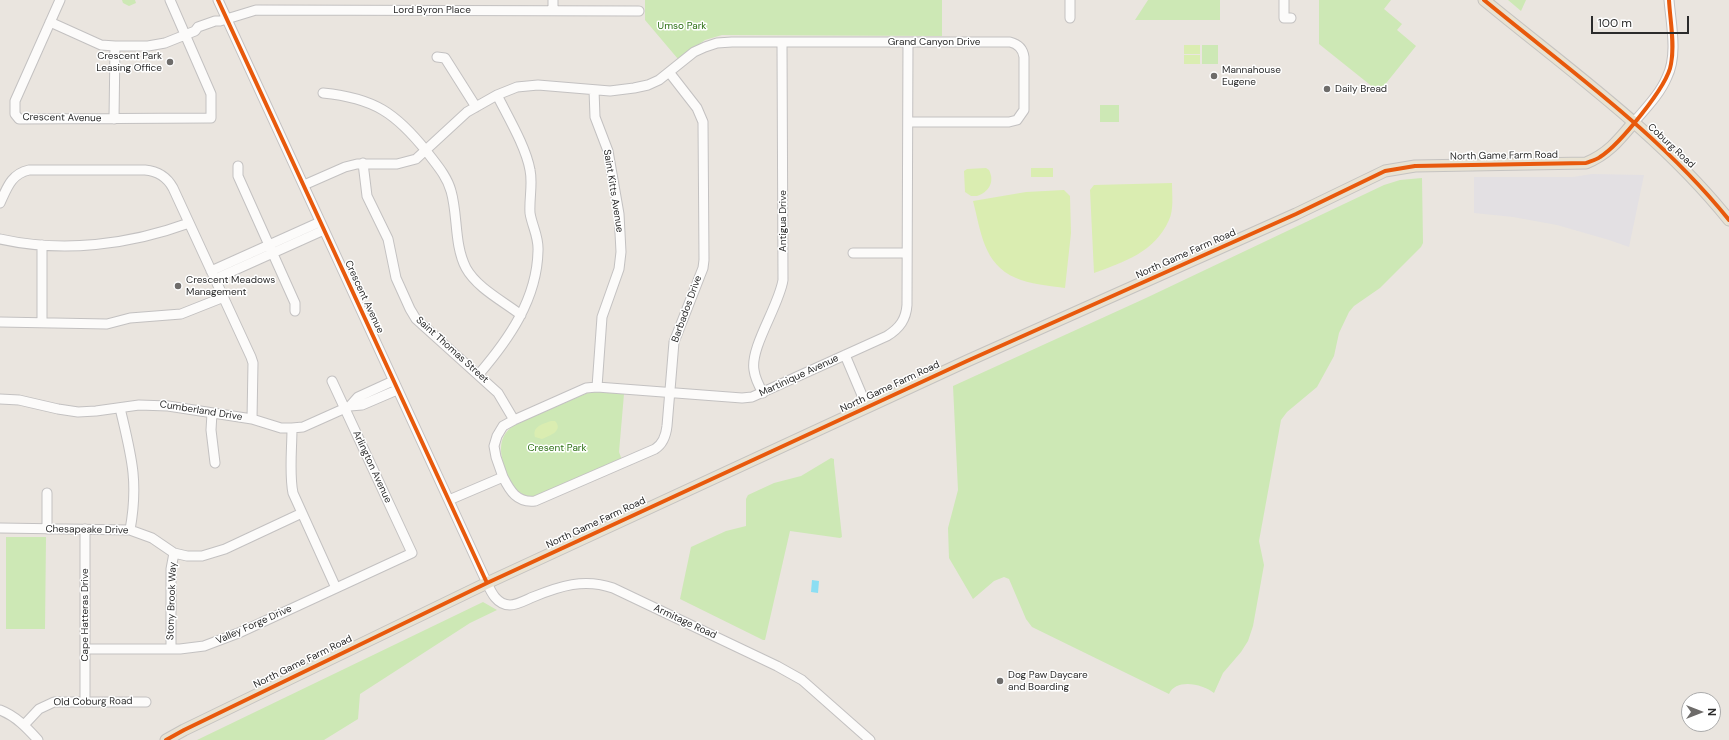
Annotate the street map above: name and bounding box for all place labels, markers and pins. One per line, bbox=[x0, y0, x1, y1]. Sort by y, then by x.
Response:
place label: Crescent Park Leasing Office bbox=[96, 50, 162, 74]
marker: Crescent Park Leasing Office bbox=[165, 57, 175, 67]
place label: Mannahouse Eugene bbox=[1222, 64, 1281, 88]
marker: Mannahouse Eugene bbox=[1209, 71, 1219, 81]
place label: Daily Bread bbox=[1335, 83, 1387, 95]
marker: Daily Bread bbox=[1322, 84, 1332, 94]
place label: Crescent Meadows Management bbox=[186, 274, 275, 298]
marker: Crescent Meadows Management bbox=[173, 281, 183, 291]
place label: Dog Paw Daycare and Boarding bbox=[1008, 669, 1088, 692]
marker: Dog Paw Daycare and Boarding bbox=[995, 676, 1005, 686]

